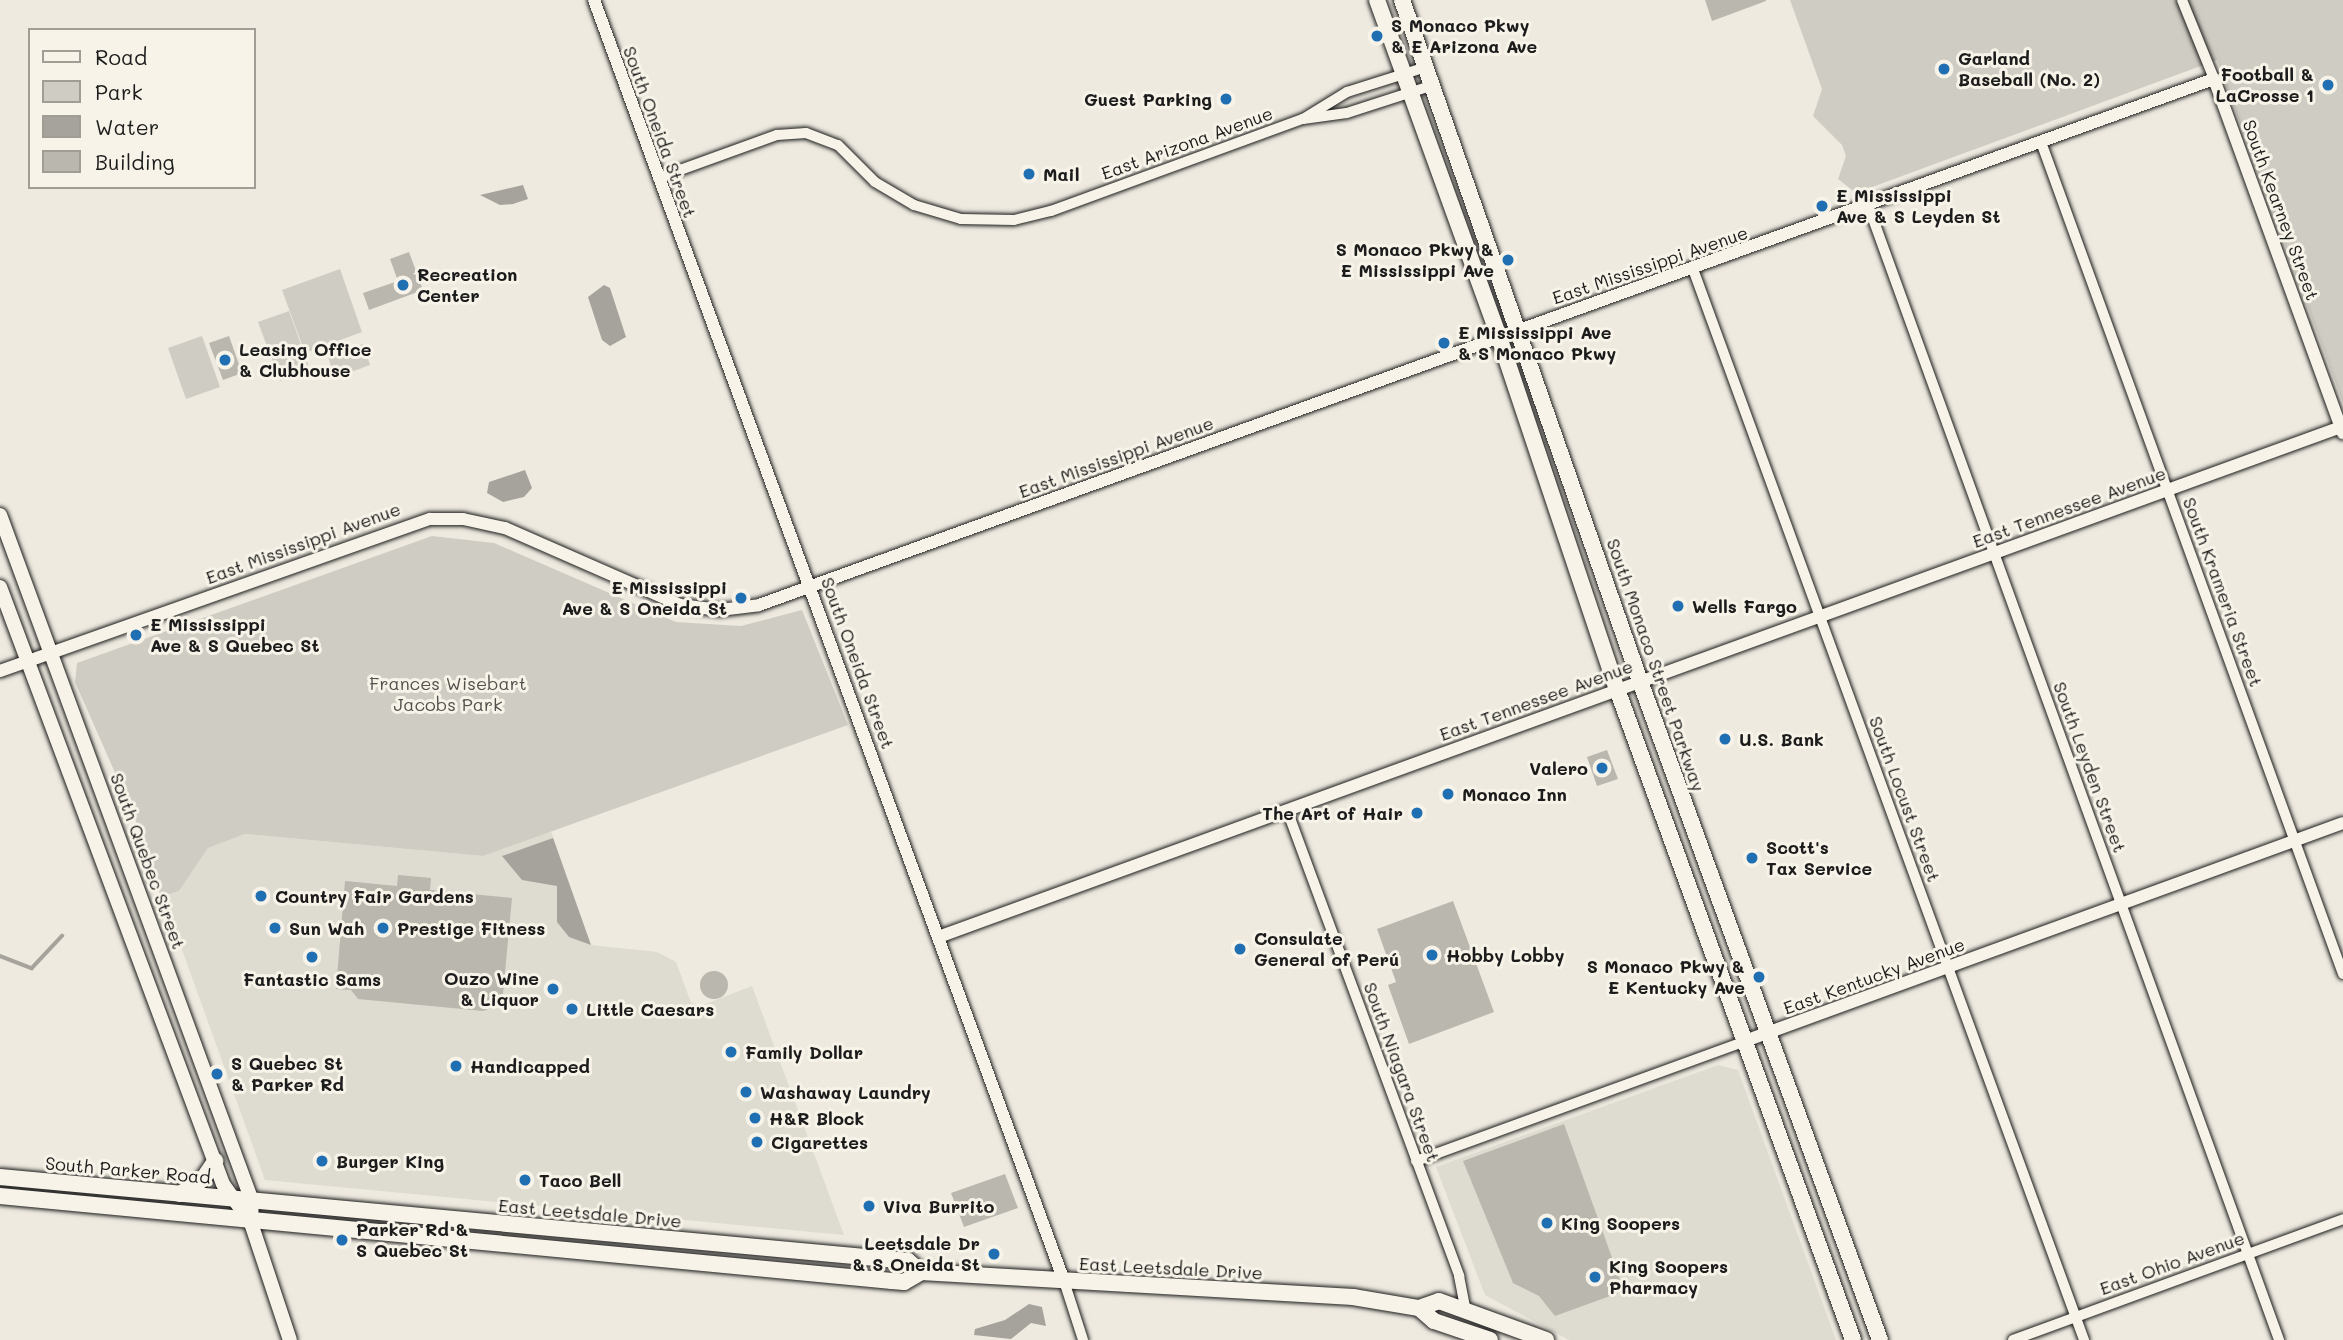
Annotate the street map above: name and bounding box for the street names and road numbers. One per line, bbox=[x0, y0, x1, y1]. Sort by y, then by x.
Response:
street label: South Oneida Street bbox=[619, 43, 701, 221]
street label: East Arizona Avenue bbox=[1098, 102, 1276, 184]
street label: South Kearney Street bbox=[2238, 117, 2324, 303]
street label: East Mississippi Avenue bbox=[1549, 221, 1751, 309]
street label: East Mississippi Avenue bbox=[1016, 412, 1216, 502]
street label: East Tennessee Avenue bbox=[1969, 462, 2169, 552]
street label: South Krameria Street bbox=[2179, 494, 2267, 690]
street label: East Mississippi Avenue bbox=[203, 498, 403, 588]
street label: South Monaco Street Parkway bbox=[1602, 536, 1710, 794]
street label: South Oneida Street bbox=[817, 574, 899, 752]
street label: East Tennessee Avenue bbox=[1436, 655, 1636, 745]
street label: South Leyden Street bbox=[2049, 679, 2131, 855]
street label: South Locust Street bbox=[1865, 713, 1945, 885]
street label: South Quebec Street bbox=[106, 770, 190, 952]
street label: East Kentucky Avenue bbox=[1780, 933, 1968, 1019]
street label: South Niagara Street bbox=[1359, 979, 1445, 1165]
street label: South Parker Road bbox=[44, 1152, 212, 1188]
street label: East Leetsdale Drive bbox=[497, 1194, 683, 1232]
street label: East Ohio Avenue bbox=[2097, 1227, 2247, 1299]
street label: East Leetsdale Drive bbox=[1079, 1252, 1263, 1284]

